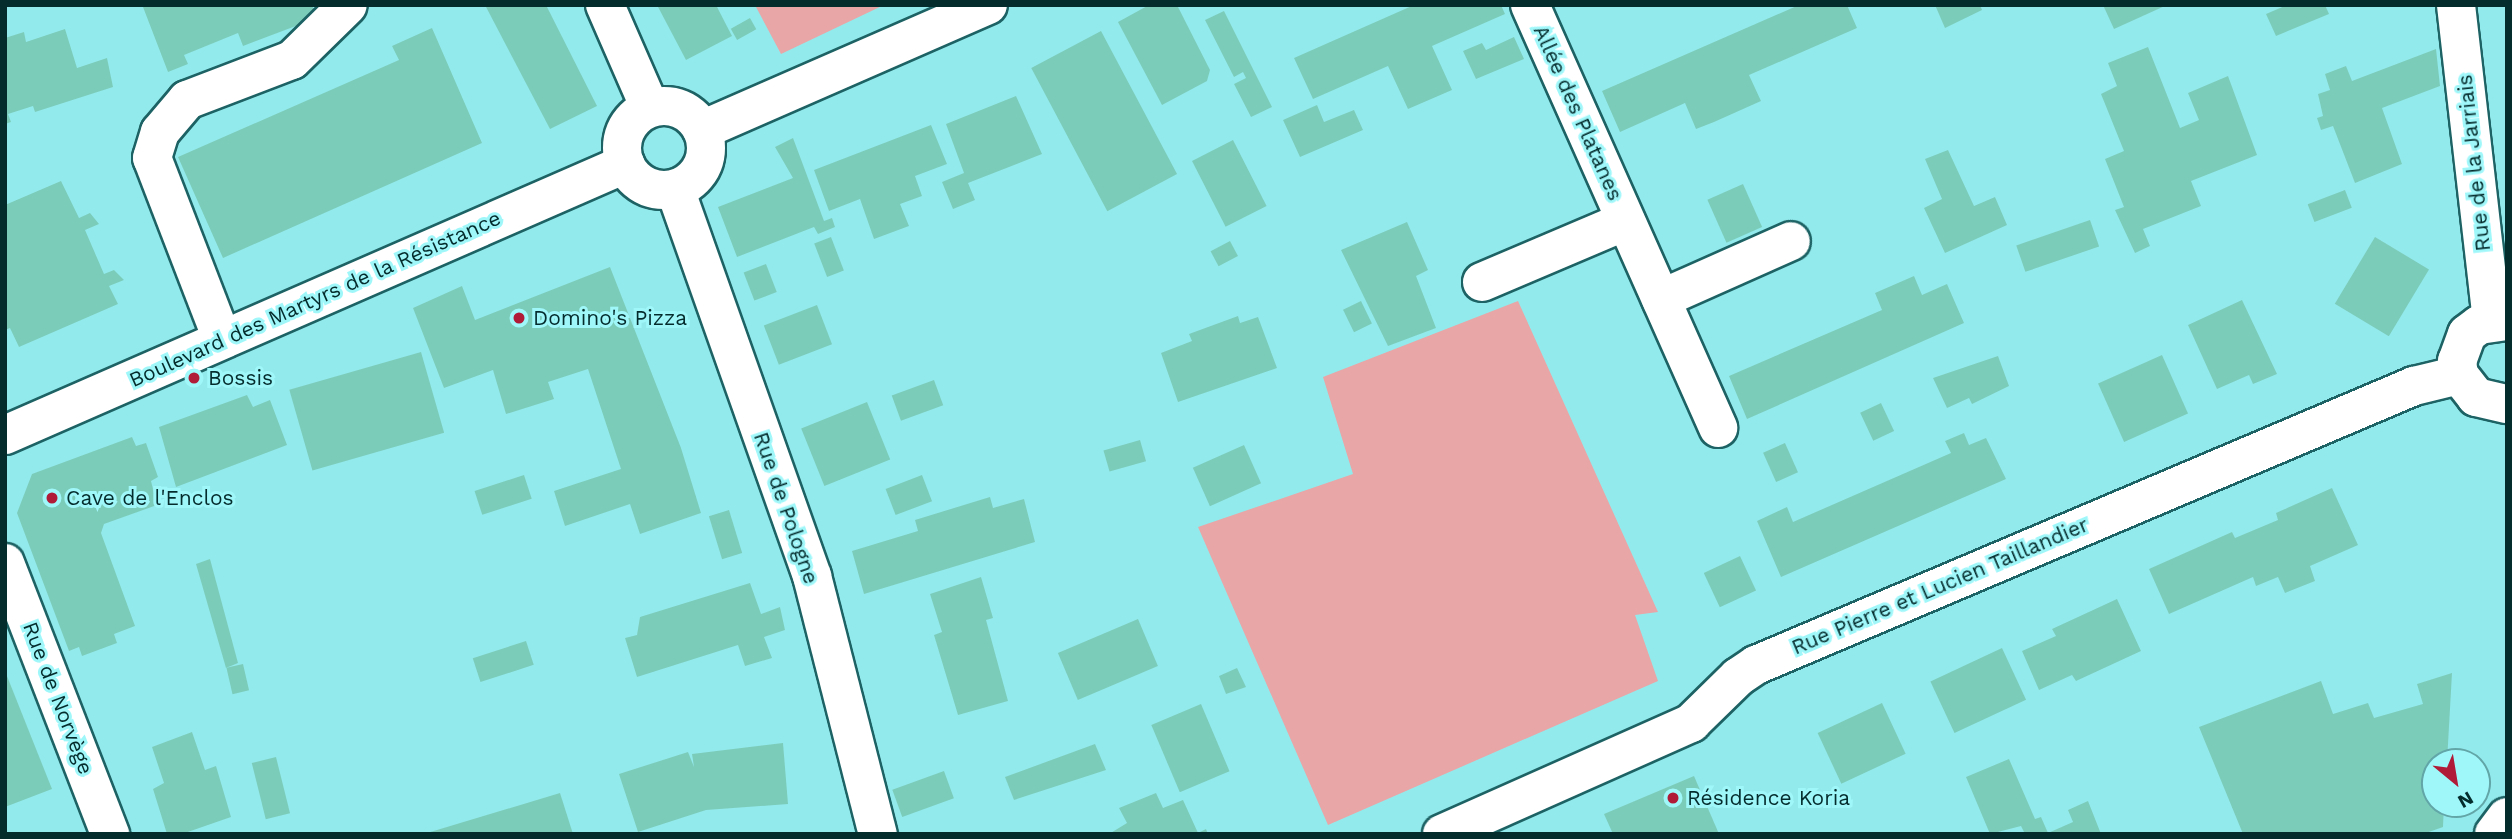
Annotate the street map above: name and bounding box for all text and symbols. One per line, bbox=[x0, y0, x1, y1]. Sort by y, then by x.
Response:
street label: Allée des Platanes bbox=[1528, 21, 1628, 205]
street label: Rue de la Jarriais bbox=[2452, 73, 2496, 253]
street label: Boulevard des Martyrs de la Résistance bbox=[125, 205, 505, 393]
place label: Domino's Pizza bbox=[533, 305, 687, 331]
marker: Domino's Pizza bbox=[511, 310, 527, 326]
place label: Bossis bbox=[208, 365, 273, 391]
marker: Bossis bbox=[186, 370, 202, 386]
street label: Rue de Pologne bbox=[748, 429, 824, 587]
place label: Cave de l'Enclos bbox=[66, 485, 234, 511]
marker: Cave de l'Enclos bbox=[44, 490, 60, 506]
street label: Rue Pierre et Lucien Taillandier bbox=[1788, 512, 2092, 660]
street label: Rue de Norvège bbox=[17, 618, 99, 778]
north arrow bbox=[2421, 748, 2491, 818]
place label: Résidence Koria bbox=[1687, 785, 1850, 811]
text: N bbox=[2454, 786, 2478, 813]
marker: Résidence Koria bbox=[1665, 790, 1681, 806]

